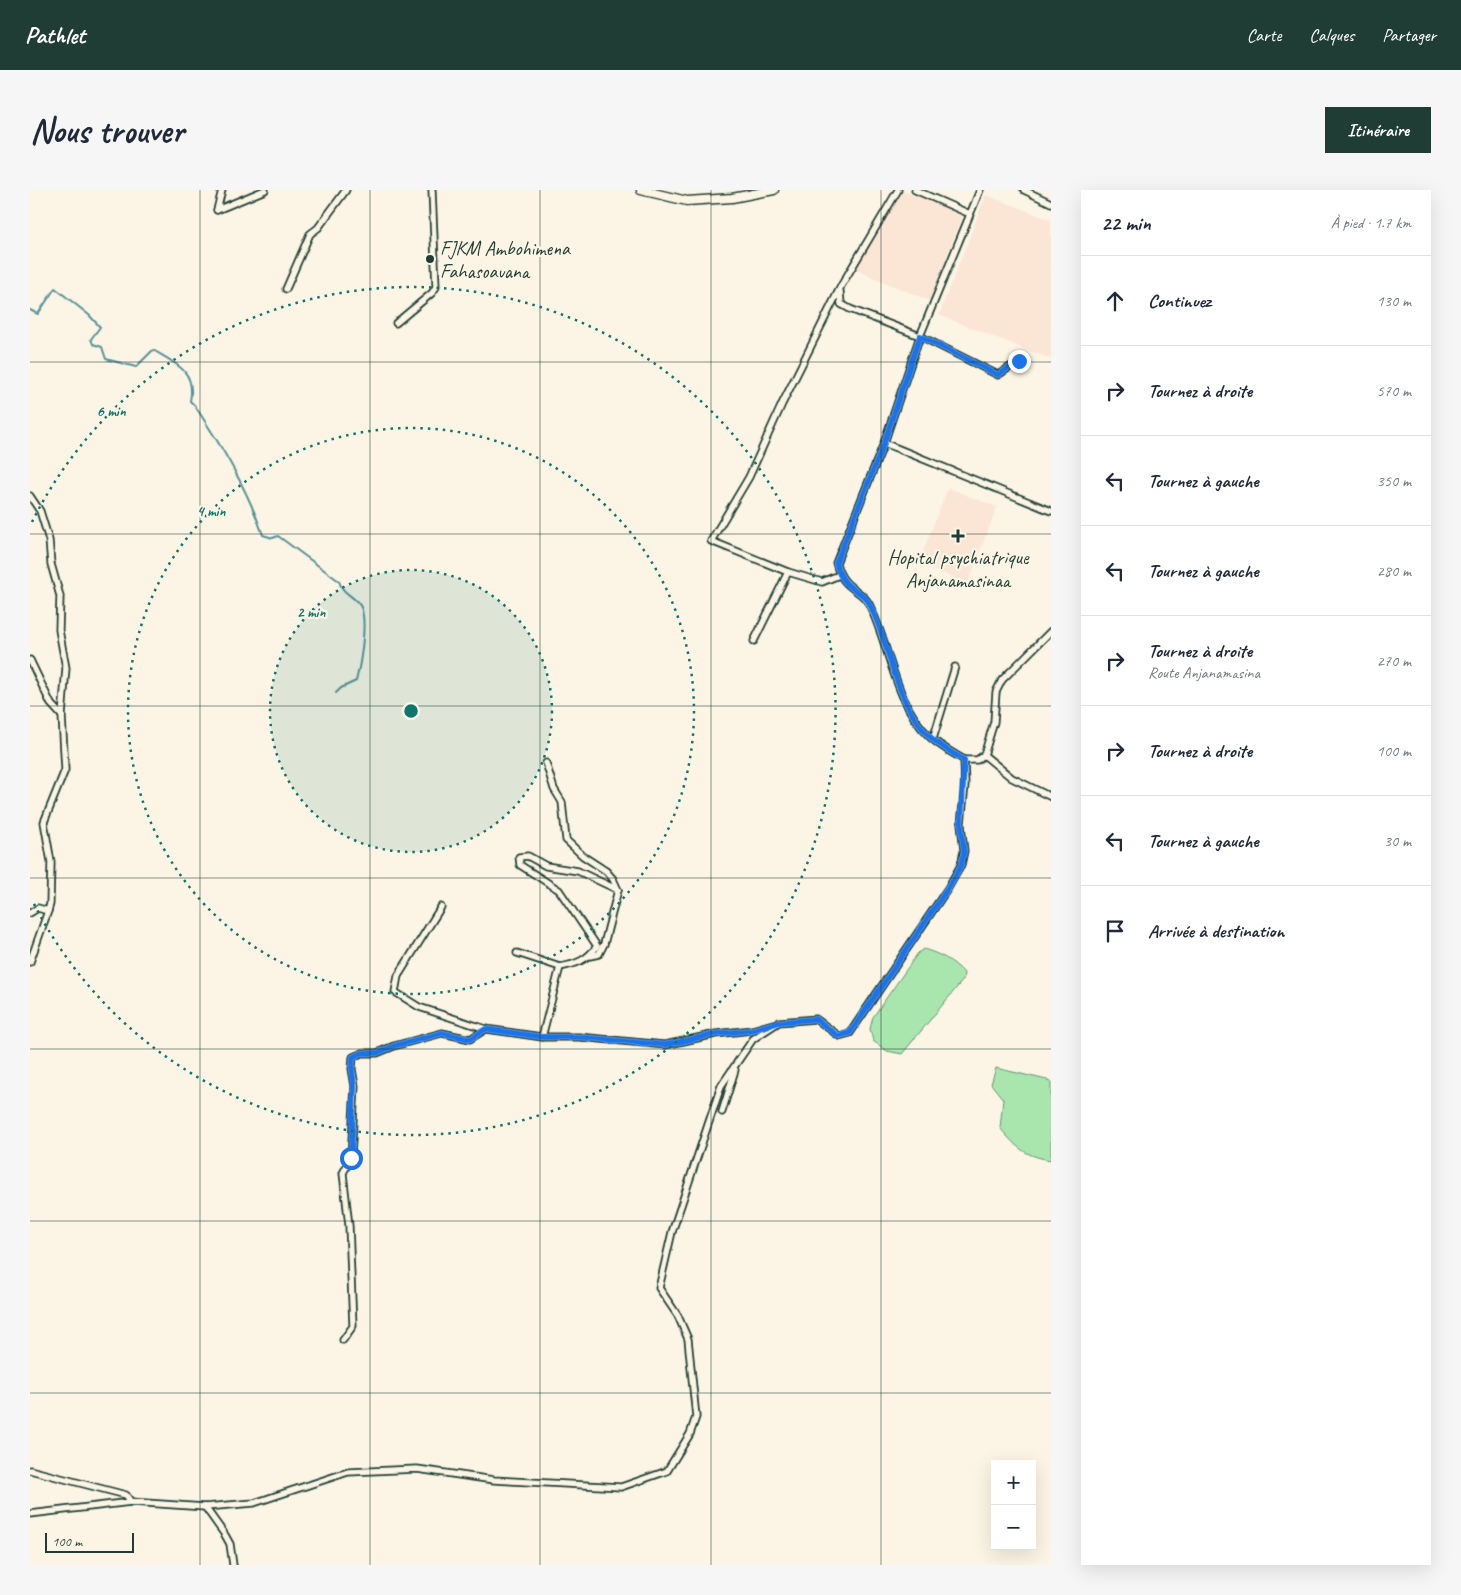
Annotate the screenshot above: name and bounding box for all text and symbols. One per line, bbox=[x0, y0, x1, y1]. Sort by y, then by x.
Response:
text: Pathlet bbox=[25, 20, 85, 50]
text: Carte bbox=[1247, 24, 1281, 46]
text: Calques bbox=[1309, 24, 1354, 46]
text: Partager bbox=[1382, 24, 1436, 46]
button: Itinéraire bbox=[1325, 107, 1431, 153]
text: Nous trouver bbox=[30, 108, 184, 153]
text: 22 min bbox=[1101, 210, 1151, 236]
text: À pied · 1.7 km bbox=[1331, 213, 1411, 233]
place label: FJKM Ambohimena Fahasoavana bbox=[440, 236, 571, 284]
marker: FJKM Ambohimena Fahasoavana bbox=[424, 253, 436, 265]
icon: ahead bbox=[1101, 287, 1129, 315]
text: Continuez bbox=[1148, 289, 1211, 313]
text: 130 m bbox=[1377, 291, 1411, 311]
route end bbox=[1008, 350, 1031, 373]
icon: right bbox=[1101, 377, 1129, 405]
text: Tournez à droite bbox=[1148, 379, 1252, 403]
text: 570 m bbox=[1377, 381, 1411, 401]
text: 6 min bbox=[96, 402, 127, 421]
icon: left bbox=[1101, 467, 1129, 495]
text: Tournez à gauche bbox=[1148, 469, 1259, 493]
text: 350 m bbox=[1377, 471, 1411, 491]
text: 4 min bbox=[197, 502, 226, 521]
marker: Hopital psychiatrique Anjanamasinaa bbox=[951, 529, 965, 543]
place label: Hopital psychiatrique Anjanamasinaa bbox=[888, 545, 1030, 593]
icon: left bbox=[1101, 557, 1129, 585]
text: Tournez à gauche bbox=[1148, 559, 1259, 583]
text: 280 m bbox=[1377, 561, 1411, 581]
text: 2 min bbox=[297, 603, 326, 622]
text: Tournez à droite bbox=[1148, 639, 1252, 663]
icon: right bbox=[1101, 647, 1129, 675]
text: 270 m bbox=[1377, 651, 1411, 671]
text: Route Anjanamasina bbox=[1148, 663, 1260, 683]
centre of rings bbox=[402, 702, 420, 720]
icon: right bbox=[1101, 737, 1129, 765]
text: Tournez à droite bbox=[1148, 739, 1252, 763]
text: 100 m bbox=[1377, 741, 1411, 761]
icon: left bbox=[1101, 827, 1129, 855]
text: Tournez à gauche bbox=[1148, 829, 1259, 853]
text: 30 m bbox=[1384, 831, 1411, 851]
icon: arrive bbox=[1101, 917, 1129, 945]
text: Arrivée à destination bbox=[1148, 919, 1284, 943]
route start bbox=[340, 1147, 363, 1170]
map controls bbox=[991, 1460, 1036, 1550]
button: + bbox=[991, 1460, 1036, 1505]
button: − bbox=[991, 1505, 1036, 1550]
scale bar bbox=[45, 1530, 134, 1553]
text: 100 m bbox=[52, 1533, 82, 1550]

